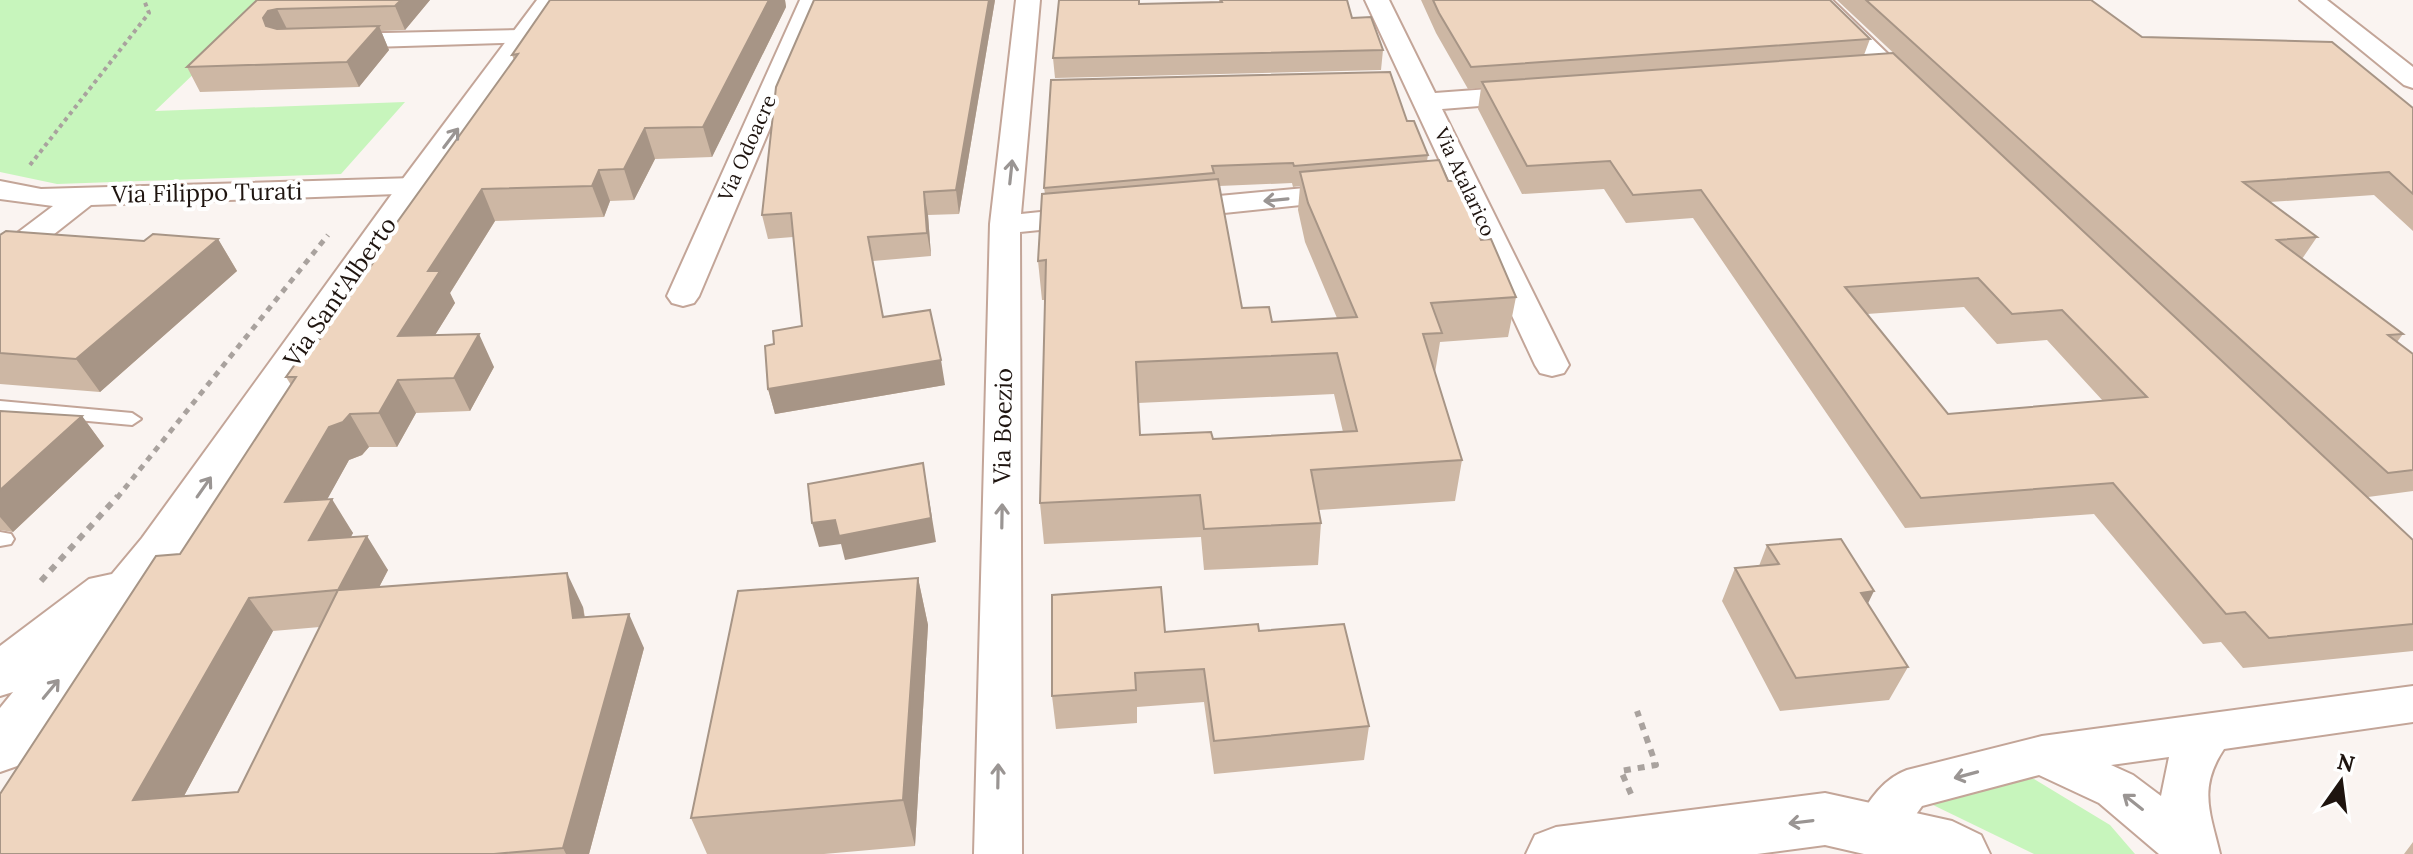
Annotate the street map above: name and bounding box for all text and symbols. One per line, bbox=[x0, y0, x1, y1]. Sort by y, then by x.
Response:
street label: Via Odoacre bbox=[712, 91, 781, 206]
street label: Via Atalarico bbox=[1429, 123, 1501, 240]
one-way arrow bbox=[442, 127, 459, 149]
one-way arrow bbox=[1003, 159, 1018, 186]
street label: Via Filippo Turati bbox=[110, 175, 303, 210]
one-way arrow bbox=[1263, 192, 1290, 207]
street label: Via Sant'Alberto bbox=[276, 210, 403, 374]
street label: Via Boezio bbox=[986, 368, 1019, 485]
one-way arrow bbox=[196, 477, 212, 499]
one-way arrow bbox=[994, 503, 1009, 530]
one-way arrow bbox=[41, 679, 59, 699]
north arrow bbox=[2301, 742, 2381, 822]
text: N bbox=[2334, 747, 2357, 778]
one-way arrow bbox=[990, 763, 1006, 790]
one-way arrow bbox=[1954, 768, 1980, 783]
one-way arrow bbox=[2123, 793, 2144, 810]
one-way arrow bbox=[1789, 815, 1814, 830]

